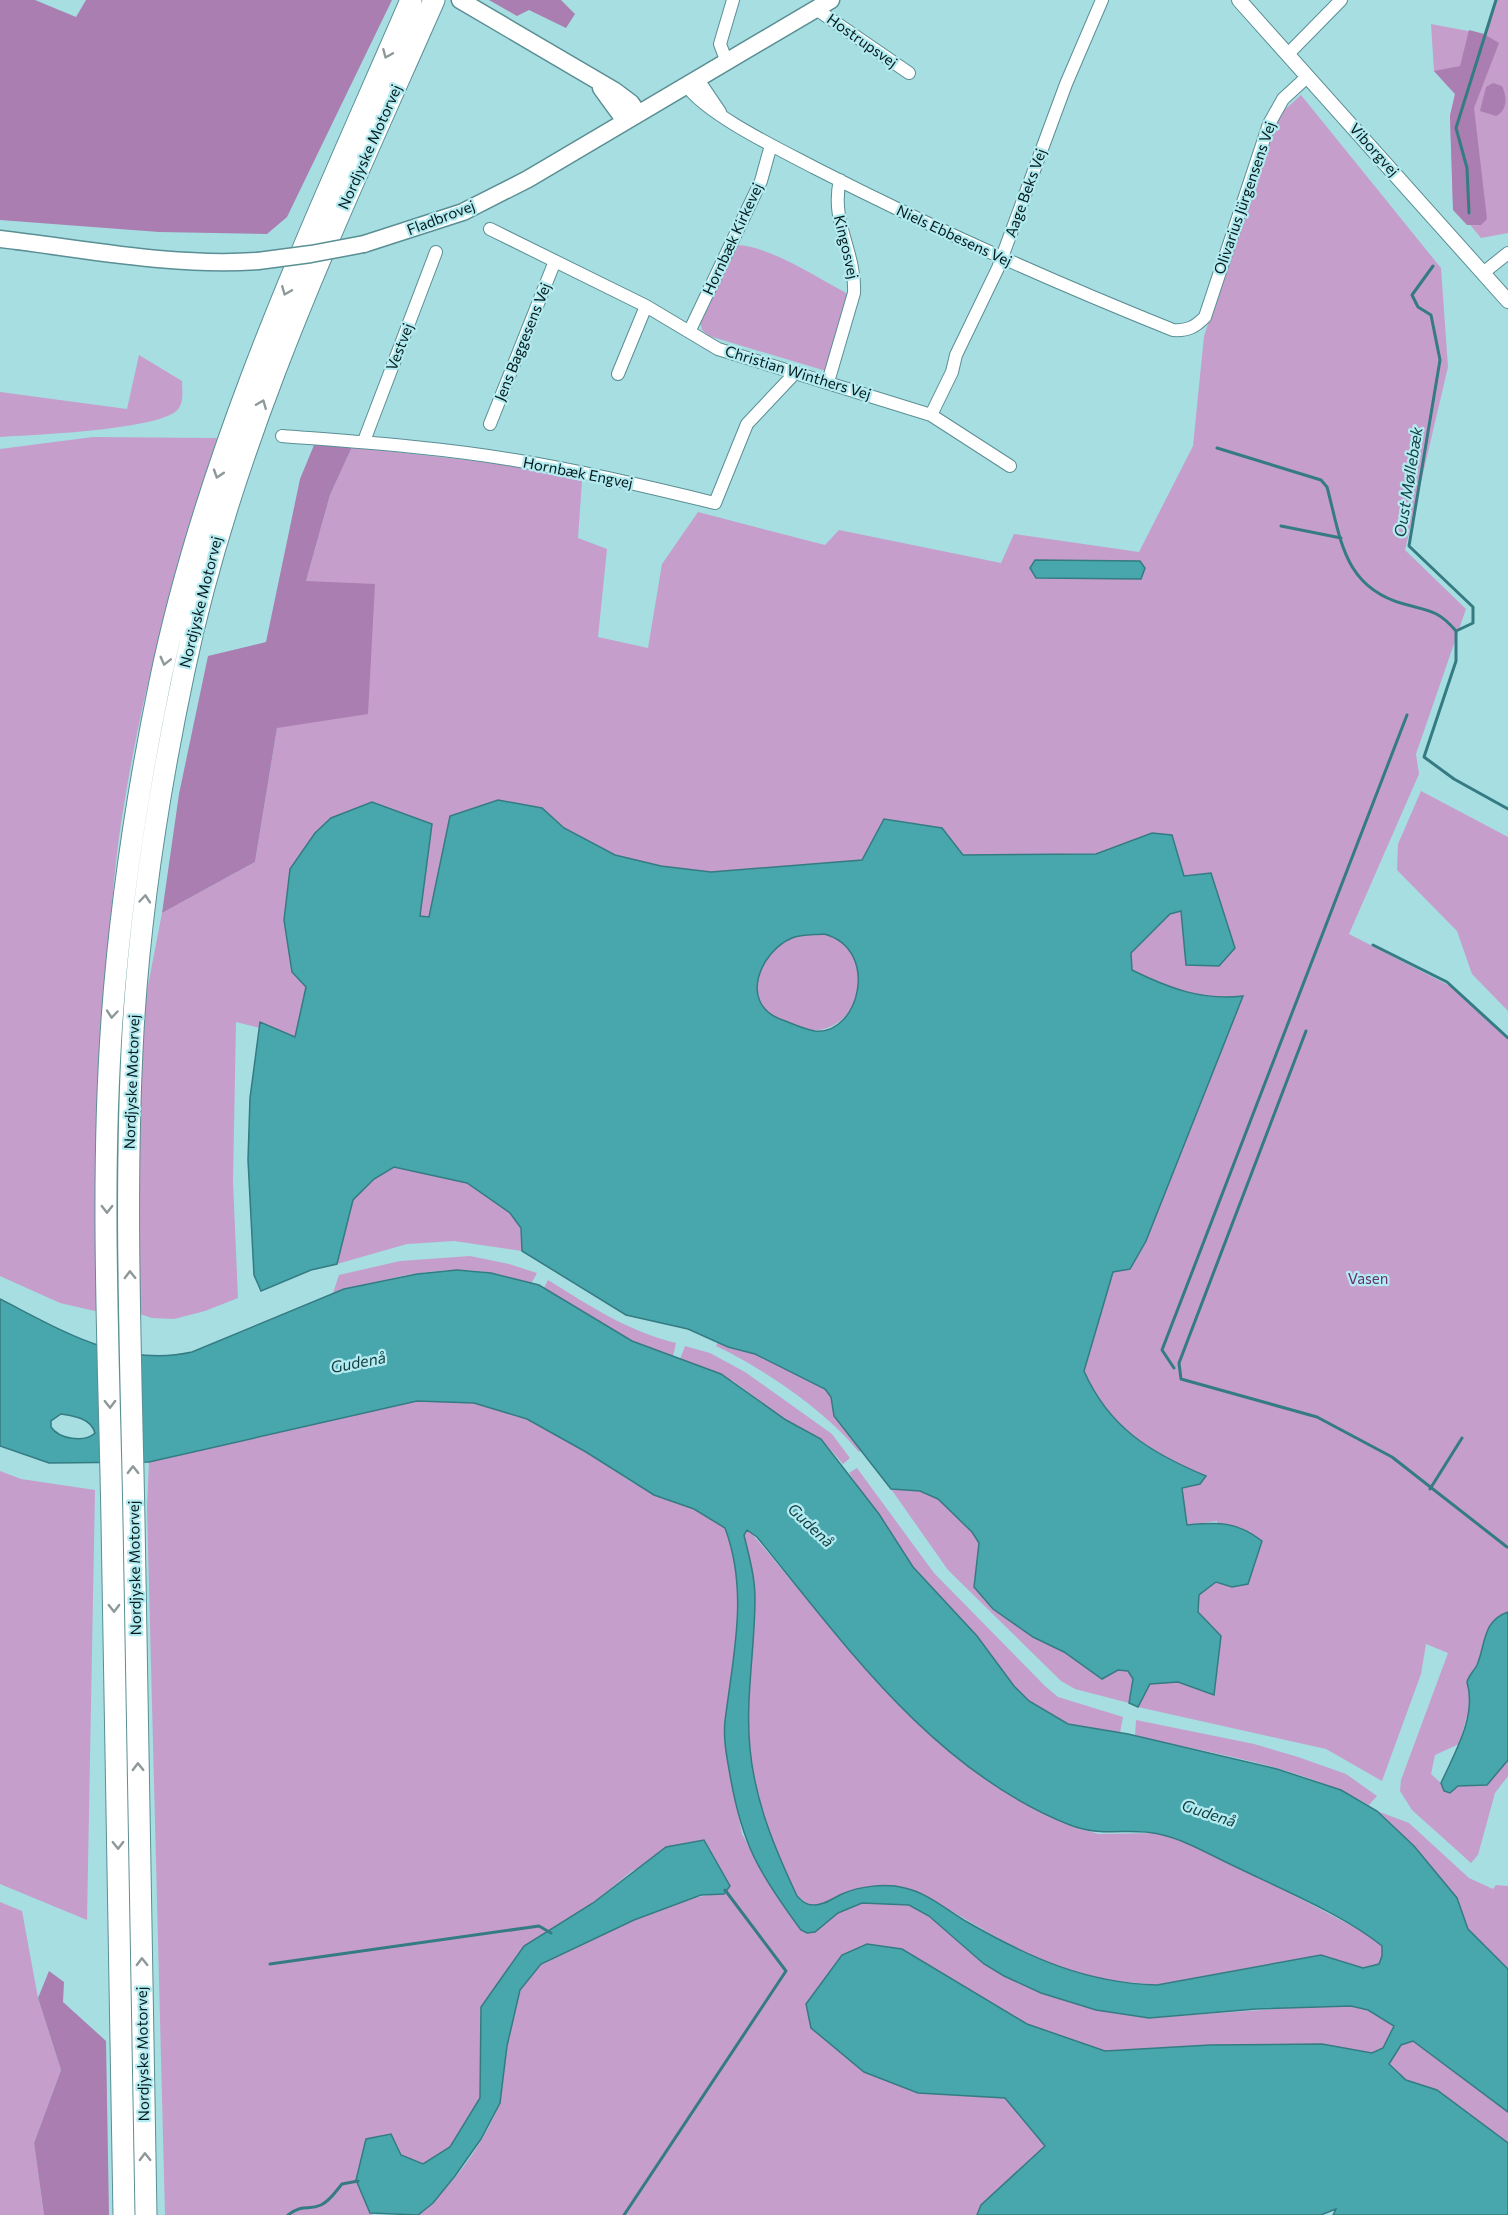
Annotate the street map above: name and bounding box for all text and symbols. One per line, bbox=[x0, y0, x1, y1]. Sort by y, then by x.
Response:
street label: Hostrupsvej bbox=[824, 9, 901, 71]
one-way arrow bbox=[383, 47, 395, 58]
street label: Nordjyske Motorvej bbox=[333, 81, 405, 212]
street label: Olivarius Jürgensens Vej bbox=[1209, 119, 1279, 276]
street label: Viborgvej bbox=[1346, 119, 1403, 180]
street label: Aage Beks Vej bbox=[1001, 146, 1049, 240]
street label: Hornbæk Kirkevej bbox=[698, 180, 766, 297]
street label: Fladbrovej bbox=[404, 196, 477, 238]
street label: Niels Ebbesens Vej bbox=[894, 200, 1015, 270]
street label: Kingosvej bbox=[831, 213, 863, 281]
street label: Jens Baggesens Vej bbox=[490, 280, 554, 403]
one-way arrow bbox=[281, 285, 293, 296]
street label: Vestvej bbox=[382, 320, 416, 373]
street label: Christian Winthers Vej bbox=[723, 341, 873, 403]
one-way arrow bbox=[254, 400, 267, 410]
water label: Oust Møllebæk bbox=[1389, 425, 1426, 538]
street label: Hornbæk Engvej bbox=[522, 453, 635, 492]
one-way arrow bbox=[212, 468, 225, 479]
street label: Nordjyske Motorvej bbox=[175, 534, 225, 669]
one-way arrow bbox=[160, 656, 173, 666]
one-way arrow bbox=[138, 895, 151, 904]
one-way arrow bbox=[106, 1010, 119, 1019]
street label: Nordjyske Motorvej bbox=[120, 1014, 142, 1150]
one-way arrow bbox=[101, 1204, 113, 1213]
park label: Vasen bbox=[1348, 1269, 1388, 1287]
one-way arrow bbox=[124, 1271, 136, 1280]
water label: Gudenå bbox=[329, 1347, 387, 1376]
one-way arrow bbox=[104, 1399, 116, 1408]
one-way arrow bbox=[127, 1466, 139, 1475]
water label: Gudenå bbox=[784, 1499, 838, 1551]
street label: Nordjyske Motorvej bbox=[124, 1500, 144, 1636]
one-way arrow bbox=[108, 1604, 120, 1613]
one-way arrow bbox=[132, 1762, 145, 1771]
water label: Gudenå bbox=[1180, 1795, 1239, 1830]
one-way arrow bbox=[112, 1841, 124, 1850]
one-way arrow bbox=[136, 1957, 148, 1966]
street label: Nordjyske Motorvej bbox=[132, 1986, 152, 2122]
one-way arrow bbox=[139, 2152, 151, 2161]

